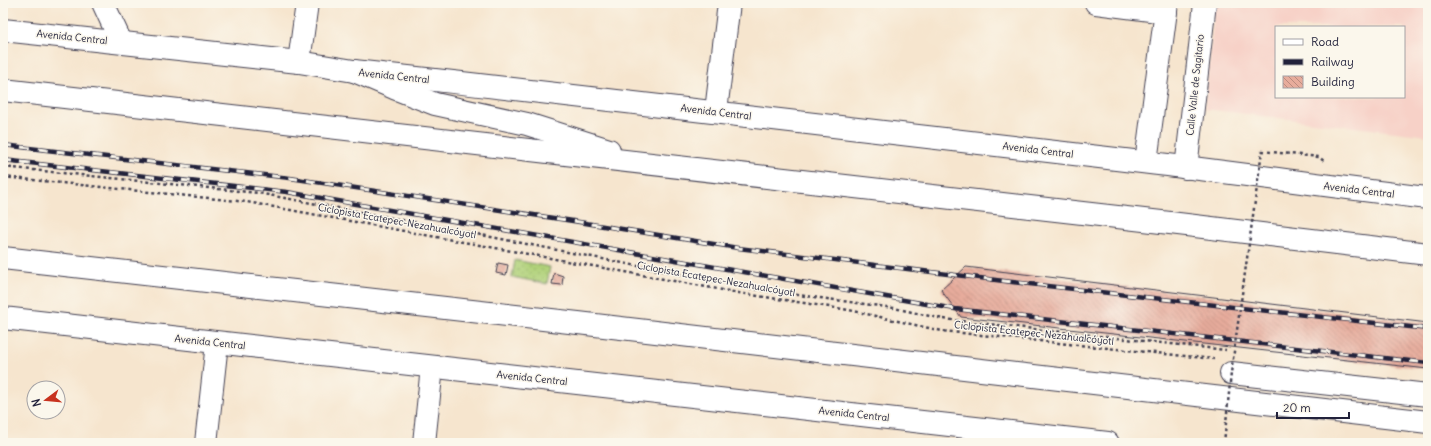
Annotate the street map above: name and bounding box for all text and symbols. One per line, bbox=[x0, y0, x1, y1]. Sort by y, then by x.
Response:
legend bbox=[1275, 26, 1405, 98]
street label: Avenida Central bbox=[36, 27, 108, 47]
street label: Calle Valle de Sagitario bbox=[1183, 33, 1207, 136]
text: Road bbox=[1311, 34, 1339, 49]
text: Railway bbox=[1311, 54, 1354, 69]
street label: Avenida Central bbox=[358, 66, 430, 86]
text: Building bbox=[1311, 74, 1355, 89]
street label: Avenida Central bbox=[680, 101, 752, 123]
street label: Avenida Central bbox=[1002, 139, 1074, 161]
street label: Avenida Central bbox=[1323, 179, 1395, 201]
street label: Ciclopista Ecatepec-Nezahualcóyotl bbox=[317, 201, 477, 241]
street label: Ciclopista Ecatepec-Nezahualcóyotl bbox=[636, 259, 796, 299]
street label: Ciclopista Ecatepec-Nezahualcóyotl bbox=[954, 318, 1114, 348]
street label: Avenida Central bbox=[174, 332, 246, 352]
street label: Avenida Central bbox=[496, 368, 568, 388]
north arrow bbox=[26, 380, 66, 420]
scale bar bbox=[1277, 394, 1349, 420]
text: N bbox=[29, 397, 44, 408]
text: 20 m bbox=[1283, 400, 1311, 415]
street label: Avenida Central bbox=[818, 404, 890, 424]

